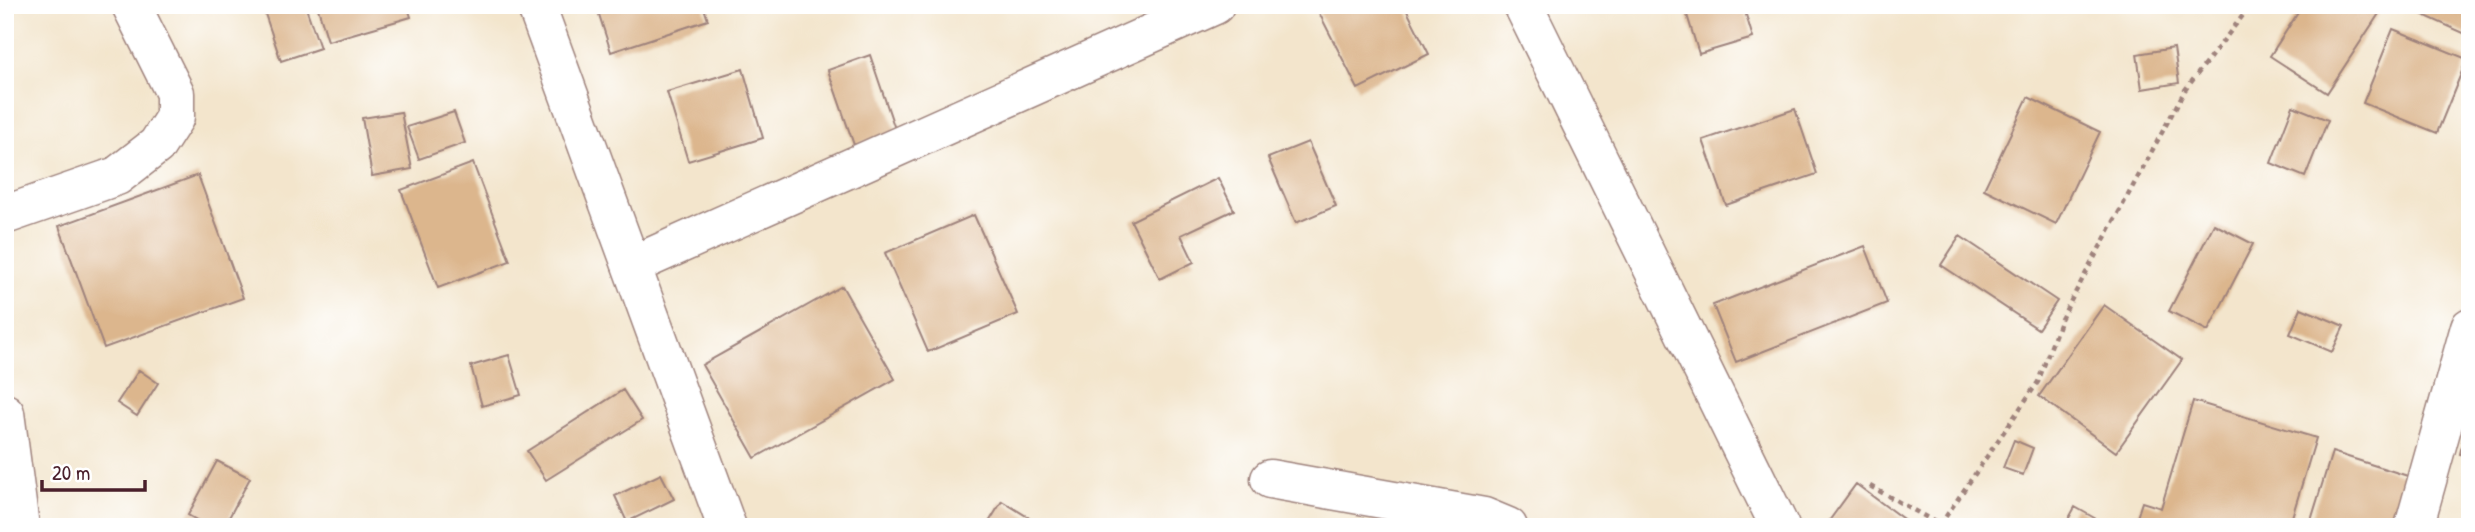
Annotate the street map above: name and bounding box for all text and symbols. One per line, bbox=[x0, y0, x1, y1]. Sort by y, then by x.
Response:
scale bar bbox=[42, 448, 145, 492]
text: 20 m bbox=[52, 458, 90, 487]

